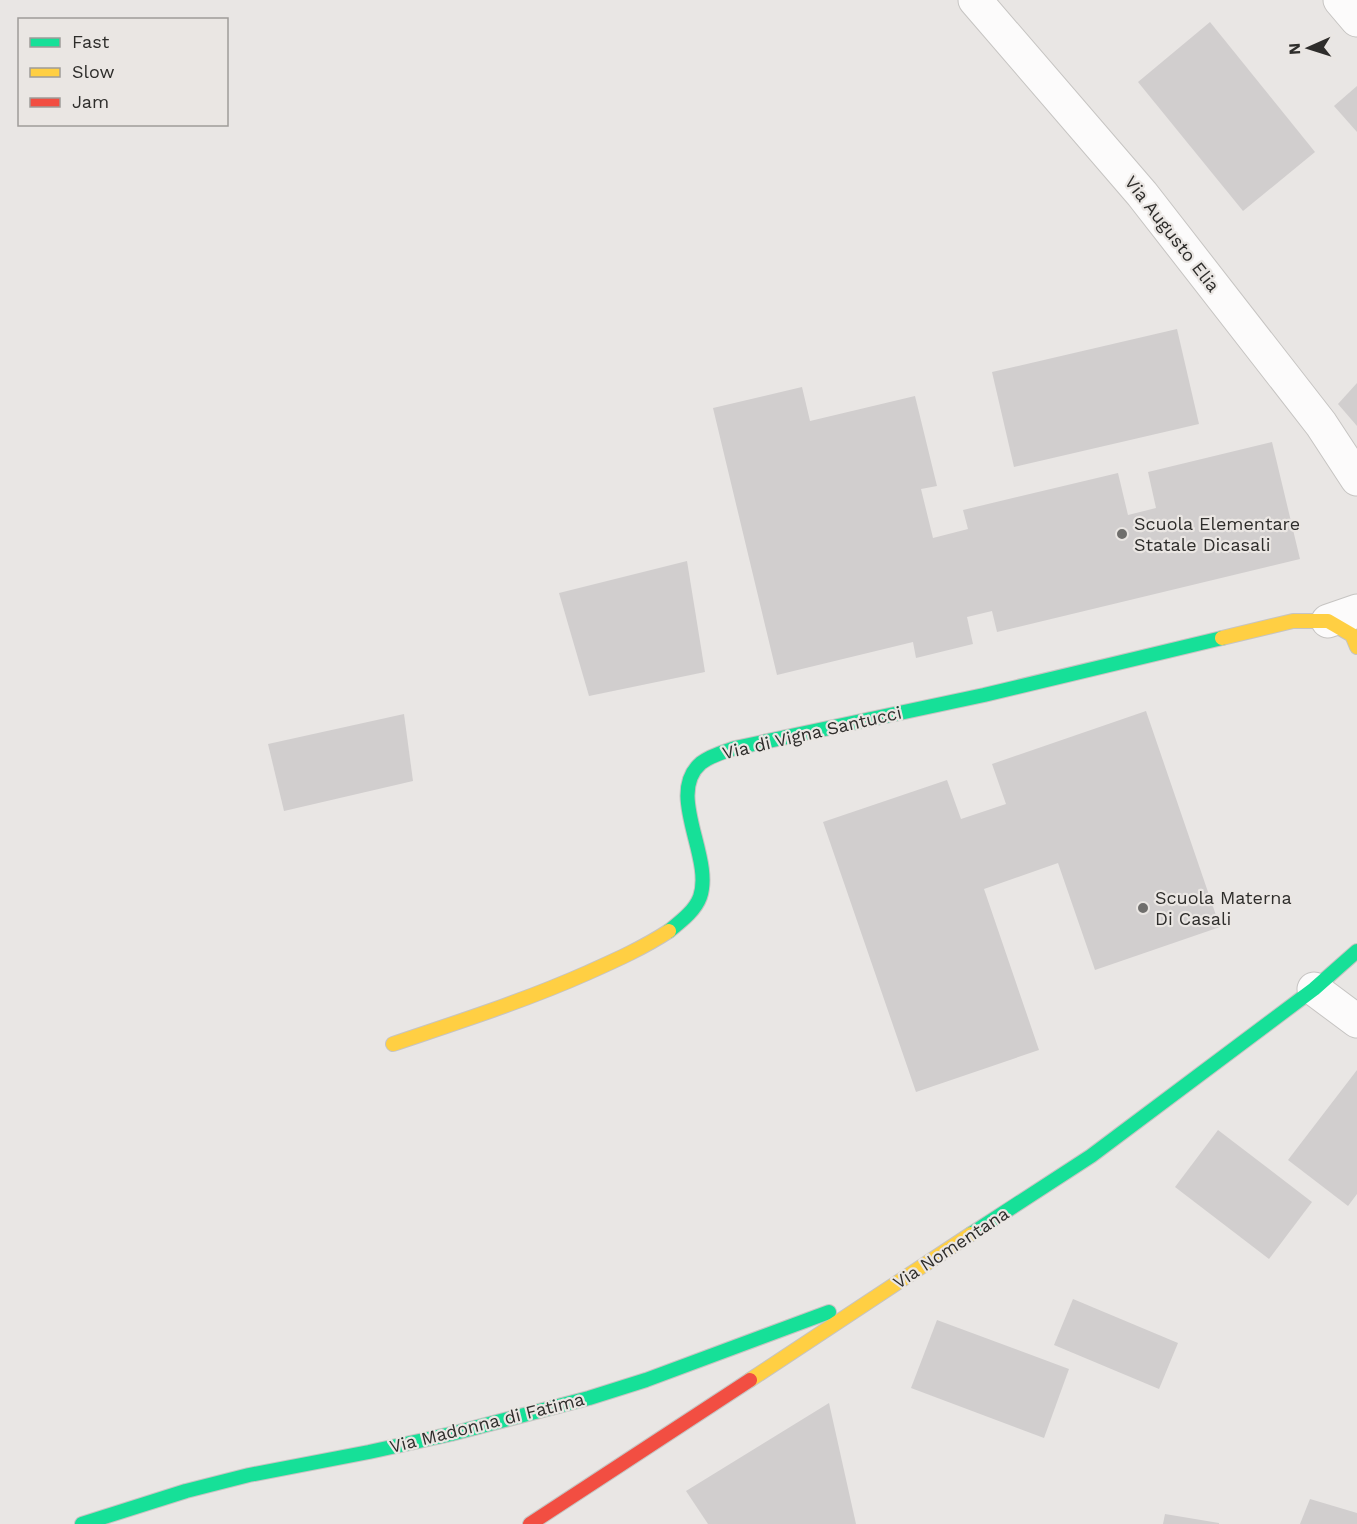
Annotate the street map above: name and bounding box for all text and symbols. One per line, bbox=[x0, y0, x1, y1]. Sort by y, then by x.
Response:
legend bbox=[18, 18, 228, 126]
north arrow bbox=[1279, 18, 1339, 78]
text: Fast bbox=[72, 31, 110, 52]
text: N bbox=[1285, 42, 1304, 55]
text: Slow bbox=[72, 61, 115, 82]
text: Jam bbox=[72, 91, 109, 112]
street label: Via Augusto Elia bbox=[1121, 172, 1224, 296]
place label: Scuola Elementare Statale Dicasali bbox=[1134, 513, 1300, 555]
marker: Scuola Elementare Statale Dicasali bbox=[1115, 527, 1129, 541]
street label: Via di Vigna Santucci bbox=[720, 702, 904, 763]
place label: Scuola Materna Di Casali bbox=[1155, 887, 1292, 929]
marker: Scuola Materna Di Casali bbox=[1136, 901, 1150, 915]
street label: Via Nomentana bbox=[889, 1202, 1013, 1293]
street label: Via Madonna di Fatima bbox=[387, 1388, 586, 1457]

